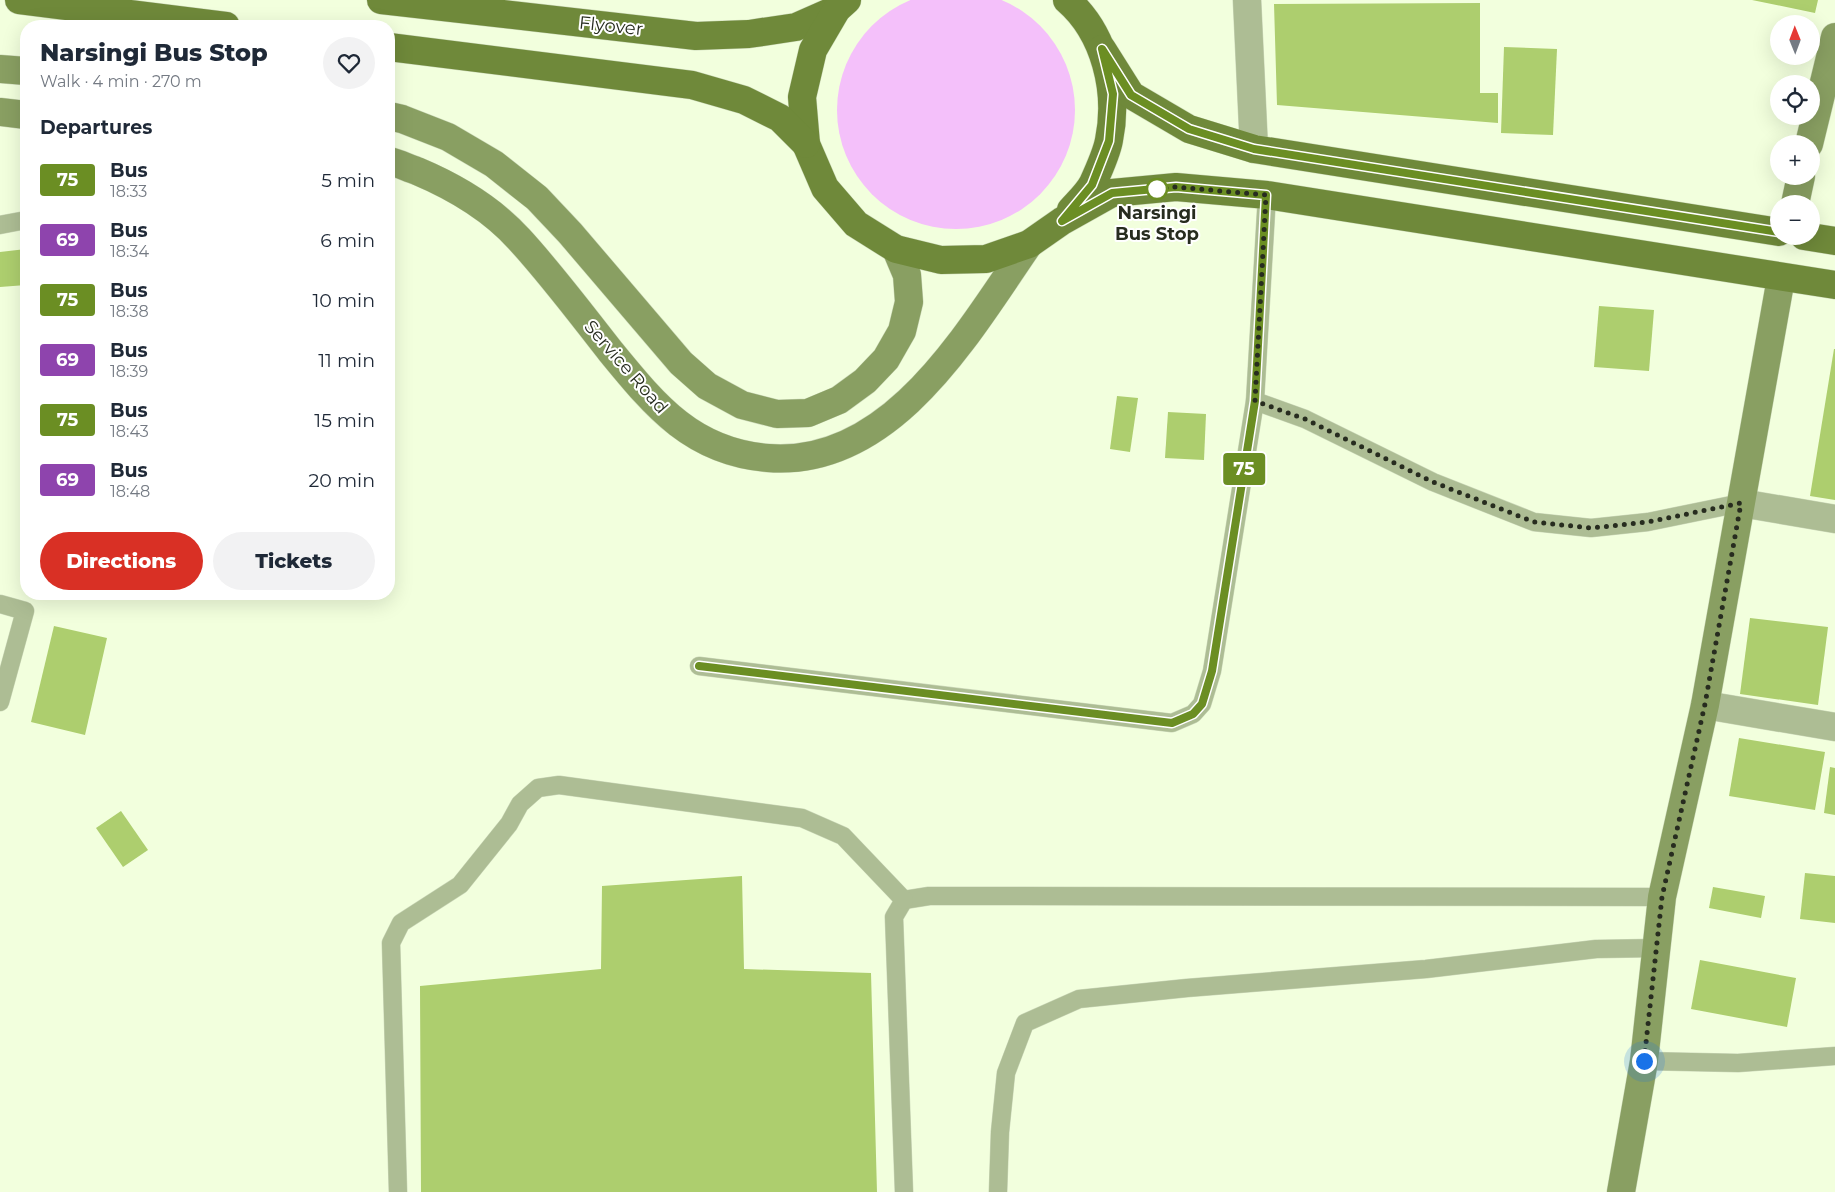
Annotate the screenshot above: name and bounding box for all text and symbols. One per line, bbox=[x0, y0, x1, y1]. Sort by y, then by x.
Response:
street label: Flyover bbox=[578, 12, 644, 40]
north arrow bbox=[1770, 15, 1820, 65]
map controls bbox=[1770, 15, 1820, 245]
button: heart bbox=[323, 37, 375, 89]
text: Narsingi Bus Stop bbox=[40, 38, 268, 67]
text: Walk · 4 min · 270 m bbox=[40, 72, 202, 91]
button: locate bbox=[1770, 75, 1820, 125]
text: Departures bbox=[40, 116, 152, 139]
button: + bbox=[1770, 135, 1820, 185]
text: Bus bbox=[110, 159, 148, 182]
text: 75 bbox=[57, 169, 78, 191]
text: 5 min bbox=[321, 169, 375, 192]
marker: Narsingi Bus Stop bbox=[1146, 178, 1168, 200]
text: 18:33 bbox=[110, 182, 147, 201]
button: − bbox=[1770, 195, 1820, 245]
place label: Narsingi Bus Stop bbox=[1115, 202, 1199, 245]
text: Bus bbox=[110, 219, 148, 242]
text: 69 bbox=[56, 229, 79, 251]
text: 6 min bbox=[320, 229, 375, 252]
text: 18:34 bbox=[110, 242, 149, 261]
text: Bus bbox=[110, 279, 148, 302]
text: 75 bbox=[57, 289, 78, 311]
text: 10 min bbox=[312, 289, 375, 312]
text: 18:38 bbox=[110, 302, 149, 321]
street label: Service Road bbox=[579, 316, 673, 418]
text: Bus bbox=[110, 339, 148, 362]
text: 69 bbox=[56, 349, 79, 371]
text: 11 min bbox=[318, 349, 375, 372]
text: 18:39 bbox=[110, 362, 148, 381]
text: Bus bbox=[110, 399, 148, 422]
text: 75 bbox=[57, 409, 78, 431]
text: 15 min bbox=[314, 409, 375, 432]
text: 18:43 bbox=[110, 422, 149, 441]
line badge: 75 bbox=[1222, 453, 1266, 485]
text: 75 bbox=[1233, 458, 1255, 480]
text: Bus bbox=[110, 459, 148, 482]
text: 69 bbox=[56, 469, 79, 491]
text: 20 min bbox=[309, 469, 375, 492]
text: 18:48 bbox=[110, 482, 150, 501]
button: Directions bbox=[40, 532, 203, 590]
button: Tickets bbox=[213, 532, 375, 590]
your location bbox=[1632, 1049, 1657, 1074]

